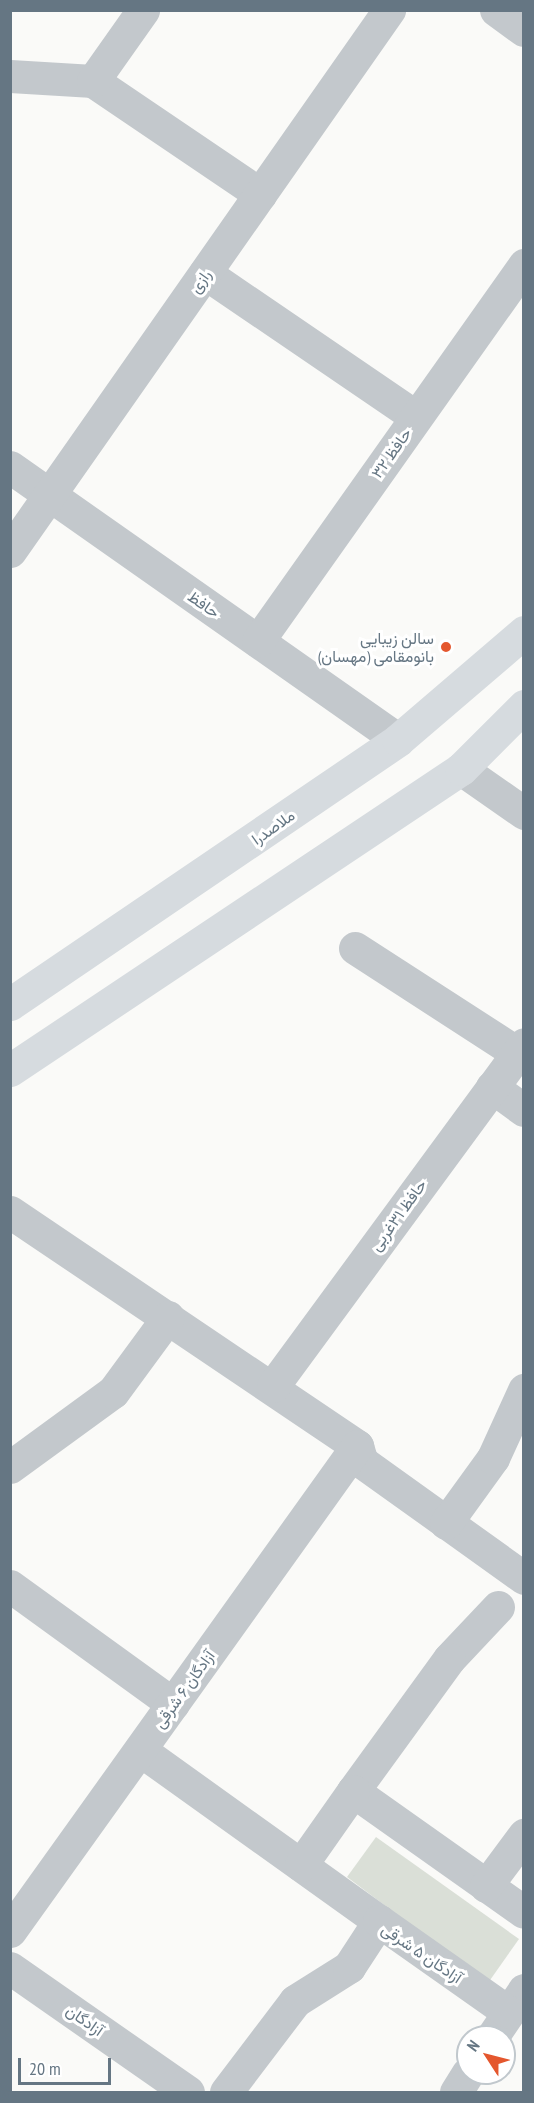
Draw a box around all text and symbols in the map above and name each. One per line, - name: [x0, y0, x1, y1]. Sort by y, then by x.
- street label: رازی: [185, 265, 215, 297]
- street label: حافظ ۳۲: [367, 424, 415, 482]
- street label: حافظ: [184, 586, 224, 622]
- place label: سالن زیبایی بانومقامی (مهسان): [318, 628, 434, 666]
- marker: سالن زیبایی بانومقامی (مهسان): [439, 640, 453, 654]
- street label: ملاصدرا: [248, 805, 298, 849]
- street label: حافظ ۳۱غربی: [366, 1175, 430, 1255]
- street label: آزادگان ۶ شرقی: [149, 1646, 219, 1732]
- street label: آزادگان ۵ شرقی: [378, 1919, 466, 1987]
- street label: آزادگان: [63, 2000, 107, 2040]
- north arrow: [456, 2025, 516, 2085]
- text: N: [462, 2036, 484, 2055]
- scale bar: [21, 2046, 114, 2084]
- text: 20 m: [29, 2057, 61, 2080]

